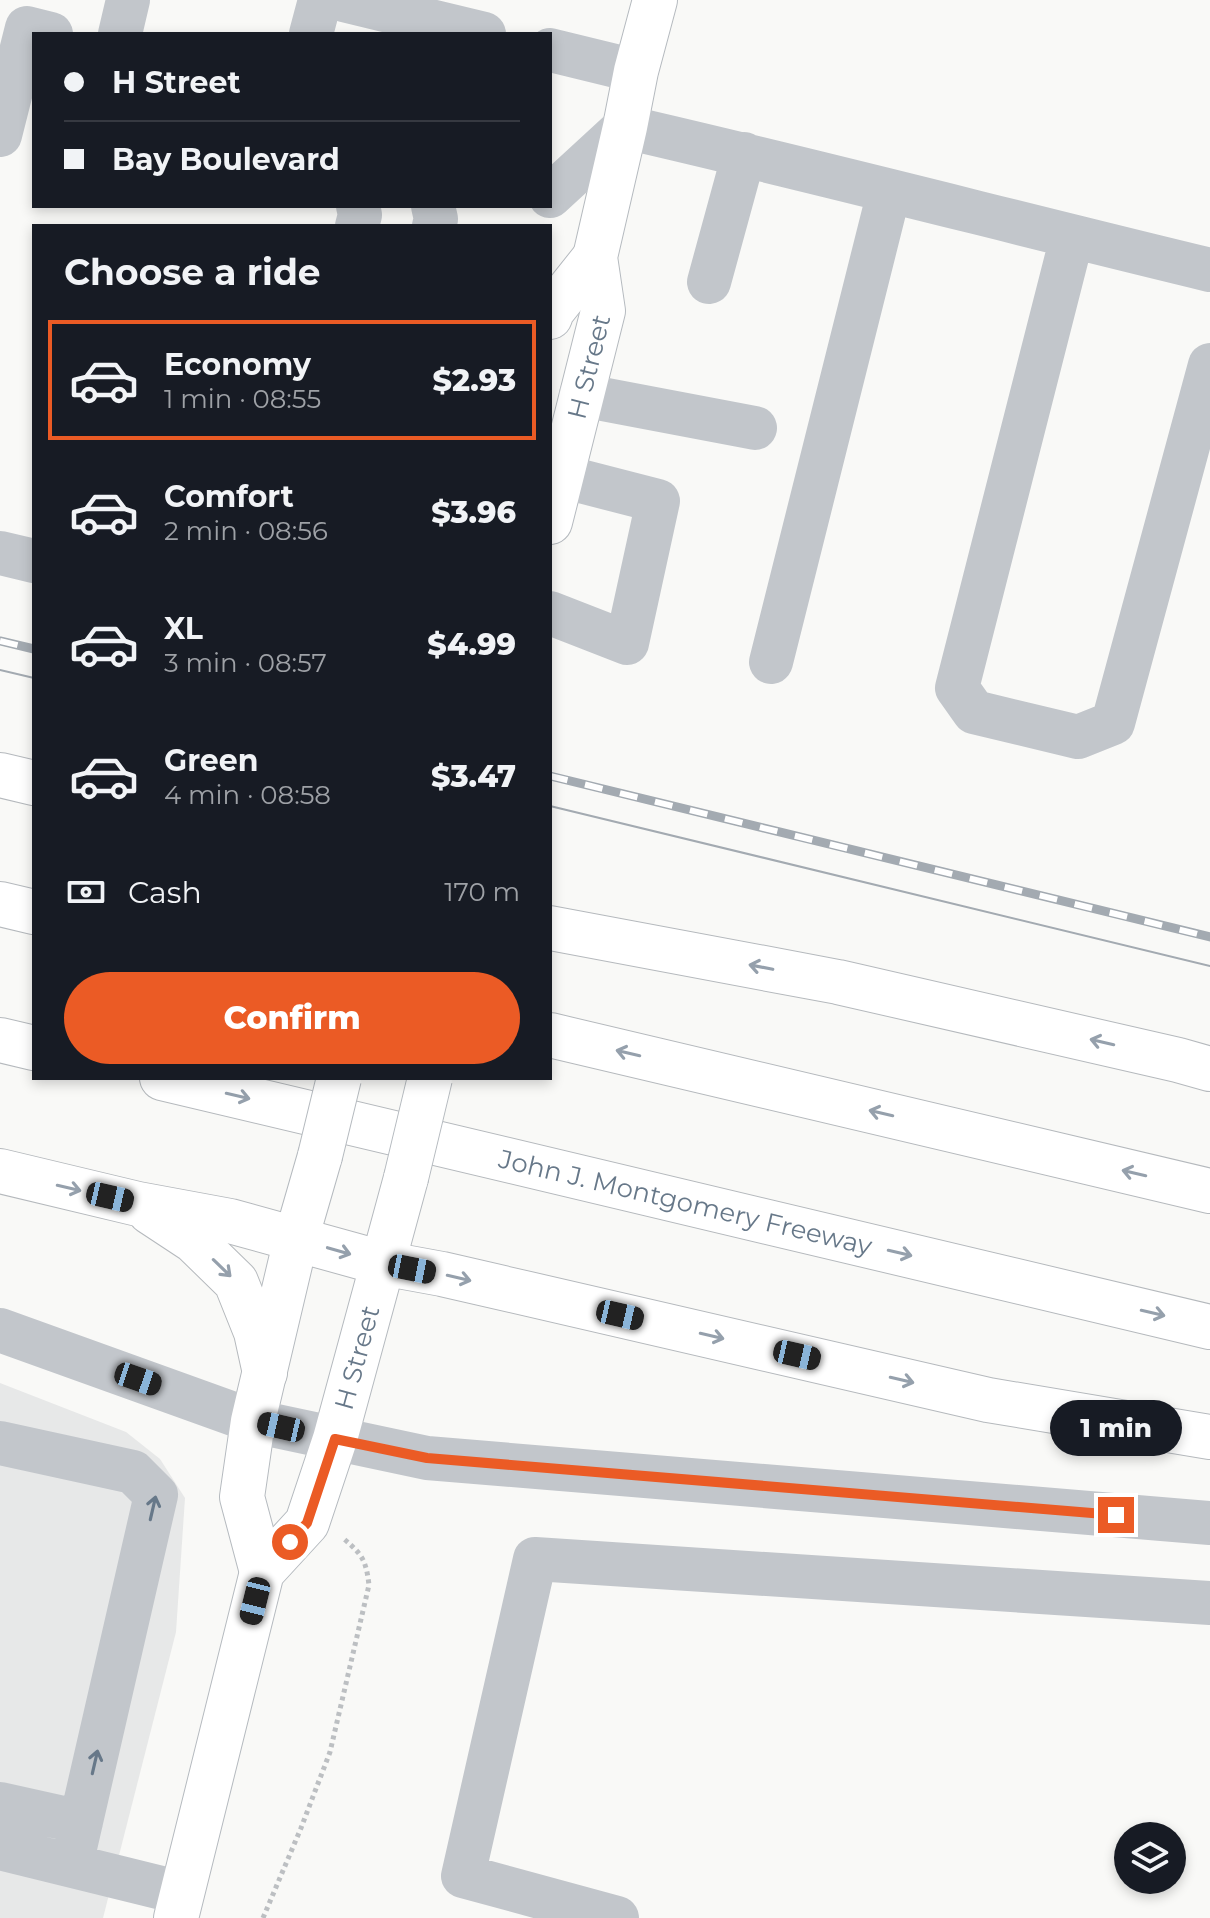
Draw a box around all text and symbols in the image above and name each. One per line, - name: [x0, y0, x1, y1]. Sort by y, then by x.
- text: H Street: [112, 64, 241, 101]
- text: Bay Boulevard: [112, 141, 340, 178]
- text: Choose a ride: [64, 250, 321, 294]
- street label: H Street: [560, 311, 617, 422]
- icon: car: [68, 344, 140, 416]
- text: Economy: [164, 346, 311, 383]
- text: $2.93: [433, 362, 516, 399]
- text: 1 min · 08:55: [164, 383, 321, 415]
- icon: car: [68, 476, 140, 548]
- text: Comfort: [164, 478, 294, 515]
- text: $3.96: [431, 494, 516, 531]
- text: 2 min · 08:56: [164, 515, 328, 547]
- icon: car: [68, 608, 140, 680]
- text: XL: [164, 610, 203, 647]
- text: $4.99: [427, 626, 516, 663]
- text: 3 min · 08:57: [164, 647, 327, 679]
- icon: car: [68, 740, 140, 812]
- text: Green: [164, 742, 258, 779]
- text: $3.47: [431, 758, 516, 795]
- text: 4 min · 08:58: [164, 779, 331, 811]
- icon: cash: [64, 870, 108, 914]
- text: Cash: [128, 874, 202, 911]
- text: 170 m: [444, 876, 520, 908]
- one-way arrow: [749, 959, 774, 974]
- button: Confirm: [64, 972, 520, 1064]
- one-way arrow: [1089, 1034, 1115, 1049]
- one-way arrow: [616, 1045, 641, 1060]
- one-way arrow: [225, 1089, 250, 1104]
- one-way arrow: [869, 1105, 894, 1120]
- street label: John J. Montgomery Freeway: [495, 1142, 876, 1262]
- one-way arrow: [1122, 1165, 1147, 1180]
- car: [84, 1180, 136, 1214]
- one-way arrow: [56, 1181, 81, 1196]
- one-way arrow: [325, 1244, 351, 1259]
- one-way arrow: [886, 1246, 912, 1261]
- car: [386, 1253, 438, 1285]
- one-way arrow: [212, 1258, 231, 1277]
- one-way arrow: [445, 1271, 471, 1286]
- car: [594, 1298, 646, 1332]
- street label: H Street: [328, 1302, 387, 1413]
- one-way arrow: [1139, 1306, 1165, 1321]
- one-way arrow: [699, 1329, 724, 1344]
- car: [771, 1338, 823, 1372]
- car: [111, 1360, 165, 1398]
- one-way arrow: [889, 1373, 914, 1388]
- callout: 1 min: [1050, 1399, 1182, 1455]
- car: [255, 1410, 307, 1444]
- text: 1 min: [1080, 1412, 1152, 1444]
- one-way arrow: [146, 1496, 161, 1522]
- route end: [1098, 1497, 1134, 1533]
- route start: [272, 1524, 308, 1560]
- car: [238, 1575, 272, 1627]
- one-way arrow: [88, 1749, 103, 1775]
- map controls: [1114, 1822, 1186, 1894]
- button: layers: [1114, 1822, 1186, 1894]

